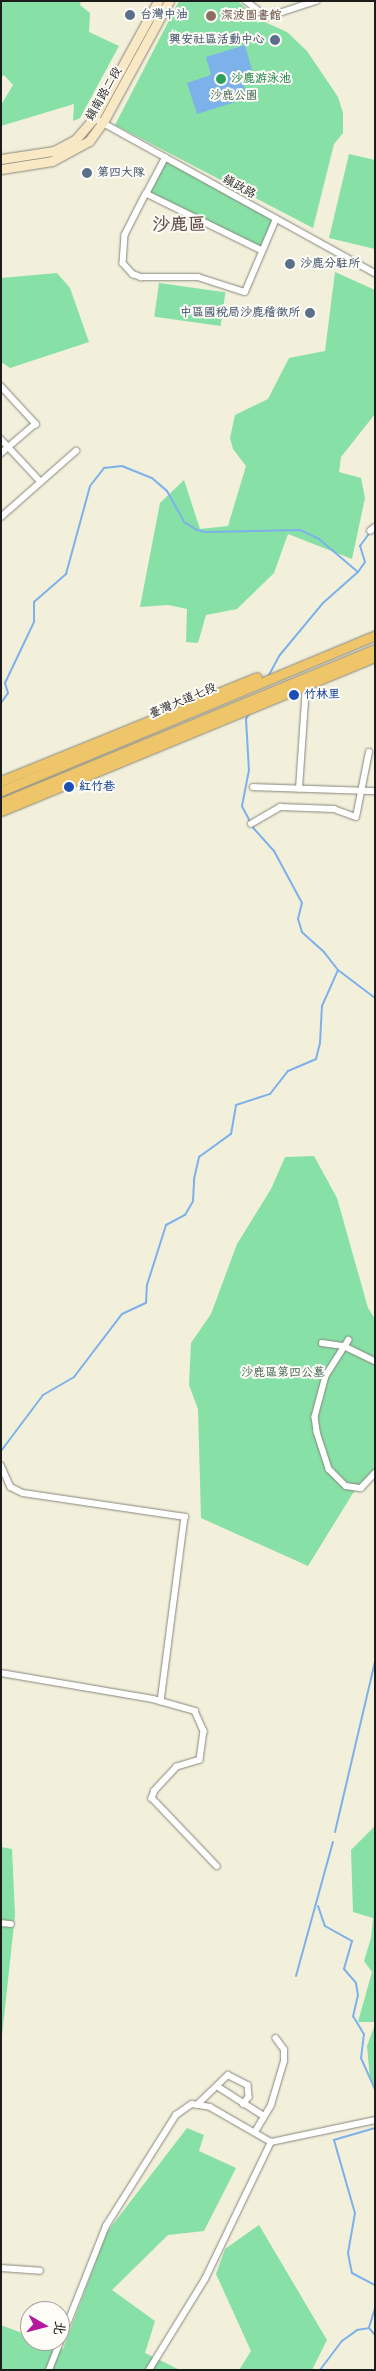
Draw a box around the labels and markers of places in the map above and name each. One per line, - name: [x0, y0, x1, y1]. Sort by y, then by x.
- place label: 台灣中油: [140, 8, 188, 22]
- marker: 台灣中油: [124, 9, 136, 21]
- place label: 深波圖書館: [221, 9, 281, 23]
- marker: 深波圖書館: [205, 10, 217, 22]
- place label: 興安社區活動中心: [169, 33, 265, 47]
- marker: 興安社區活動中心: [269, 34, 281, 46]
- place label: 沙鹿游泳池: [231, 72, 291, 86]
- marker: 沙鹿游泳池: [215, 73, 227, 85]
- place label: 第四大隊: [97, 166, 145, 180]
- marker: 第四大隊: [81, 167, 93, 179]
- place label: 沙鹿分駐所: [300, 257, 360, 271]
- marker: 沙鹿分駐所: [284, 258, 296, 270]
- place label: 中區國稅局沙鹿稽徵所: [180, 306, 300, 320]
- marker: 中區國稅局沙鹿稽徵所: [304, 307, 316, 319]
- place label: 竹林里: [304, 688, 340, 702]
- marker: 竹林里: [288, 689, 300, 701]
- place label: 紅竹巷: [79, 780, 115, 794]
- marker: 紅竹巷: [63, 781, 75, 793]

